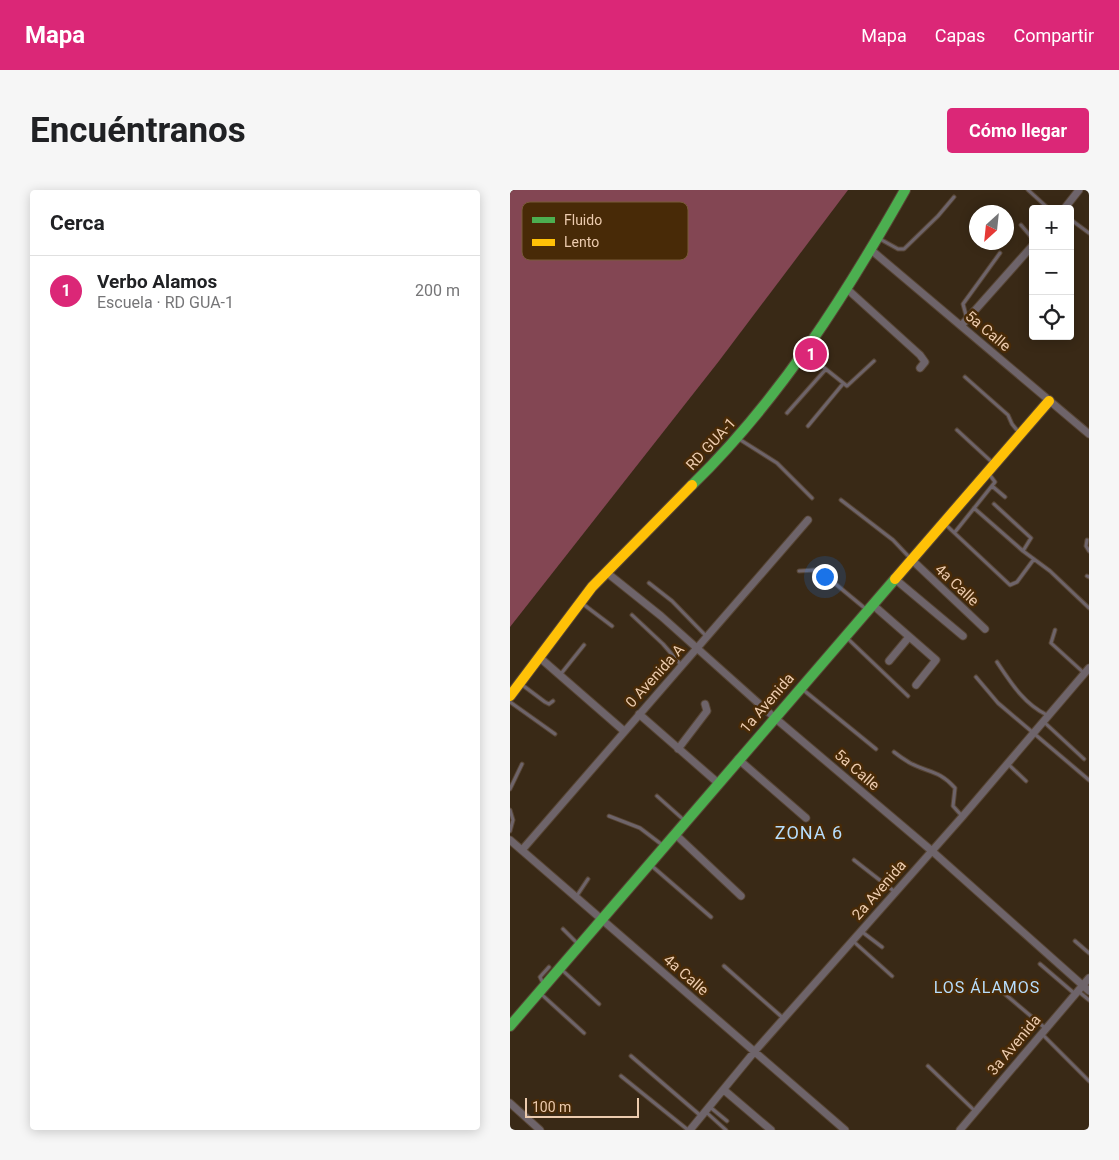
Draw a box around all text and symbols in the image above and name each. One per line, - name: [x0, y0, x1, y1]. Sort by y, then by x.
- text: Mapa: [25, 21, 85, 49]
- text: Mapa: [861, 25, 907, 46]
- text: Capas: [935, 25, 985, 46]
- text: Compartir: [1013, 25, 1094, 46]
- button: Cómo llegar: [947, 108, 1089, 153]
- text: Encuéntranos: [30, 110, 246, 151]
- legend: [522, 202, 688, 260]
- north arrow: [969, 205, 1014, 250]
- map controls: [1029, 205, 1074, 340]
- button: +: [1029, 205, 1074, 250]
- text: Cerca: [50, 211, 105, 235]
- text: Fluido: [564, 212, 602, 228]
- text: Lento: [564, 234, 599, 250]
- button: −: [1029, 250, 1074, 295]
- text: Verbo Alamos: [97, 270, 217, 293]
- text: 1: [61, 281, 71, 300]
- text: 200 m: [415, 281, 460, 300]
- text: Escuela · RD GUA-1: [97, 293, 234, 312]
- button: locate: [1029, 295, 1074, 340]
- street label: 5a Calle: [962, 307, 1014, 355]
- pin: 1: [795, 335, 827, 373]
- street label: RD GUA-1: [682, 414, 740, 474]
- street label: 4a Calle: [931, 560, 983, 610]
- your location: [812, 564, 838, 590]
- street label: 0 Avenida A: [622, 641, 688, 711]
- street label: 1a Avenida: [736, 669, 798, 737]
- street label: 5a Calle: [831, 746, 883, 794]
- district label: ZONA 6: [775, 822, 843, 843]
- street label: 2a Avenida: [848, 856, 910, 924]
- street label: 4a Calle: [660, 951, 712, 999]
- district label: LOS ÁLAMOS: [934, 978, 1040, 997]
- street label: 3a Avenida: [984, 1011, 1044, 1079]
- scale bar: [525, 1095, 639, 1118]
- text: 100 m: [532, 1099, 571, 1115]

